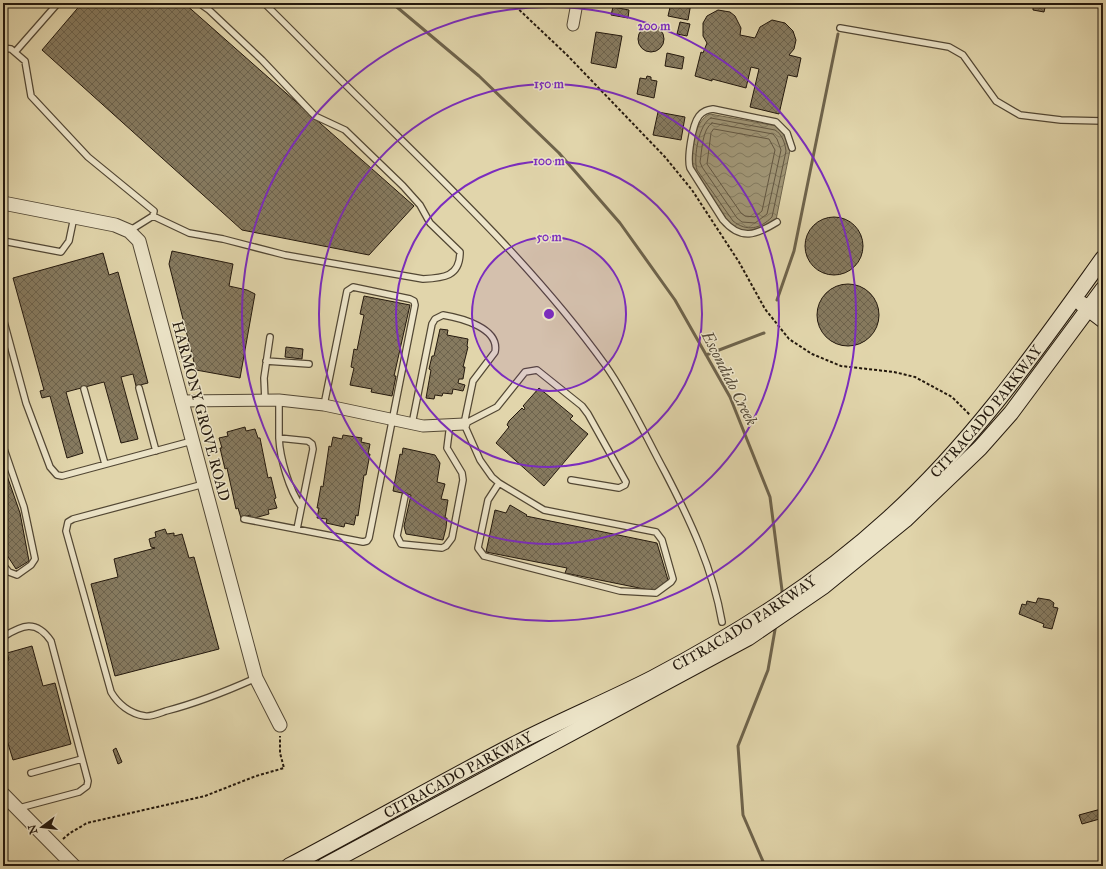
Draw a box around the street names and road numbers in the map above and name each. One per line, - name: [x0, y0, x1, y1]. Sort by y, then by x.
- street label: HARMONY GROVE ROAD: [168, 319, 234, 503]
- street label: CITRACADO PARKWAY: [926, 341, 1046, 481]
- street label: CITRACADO PARKWAY: [669, 571, 820, 675]
- street label: CITRACADO PARKWAY: [380, 728, 536, 822]

